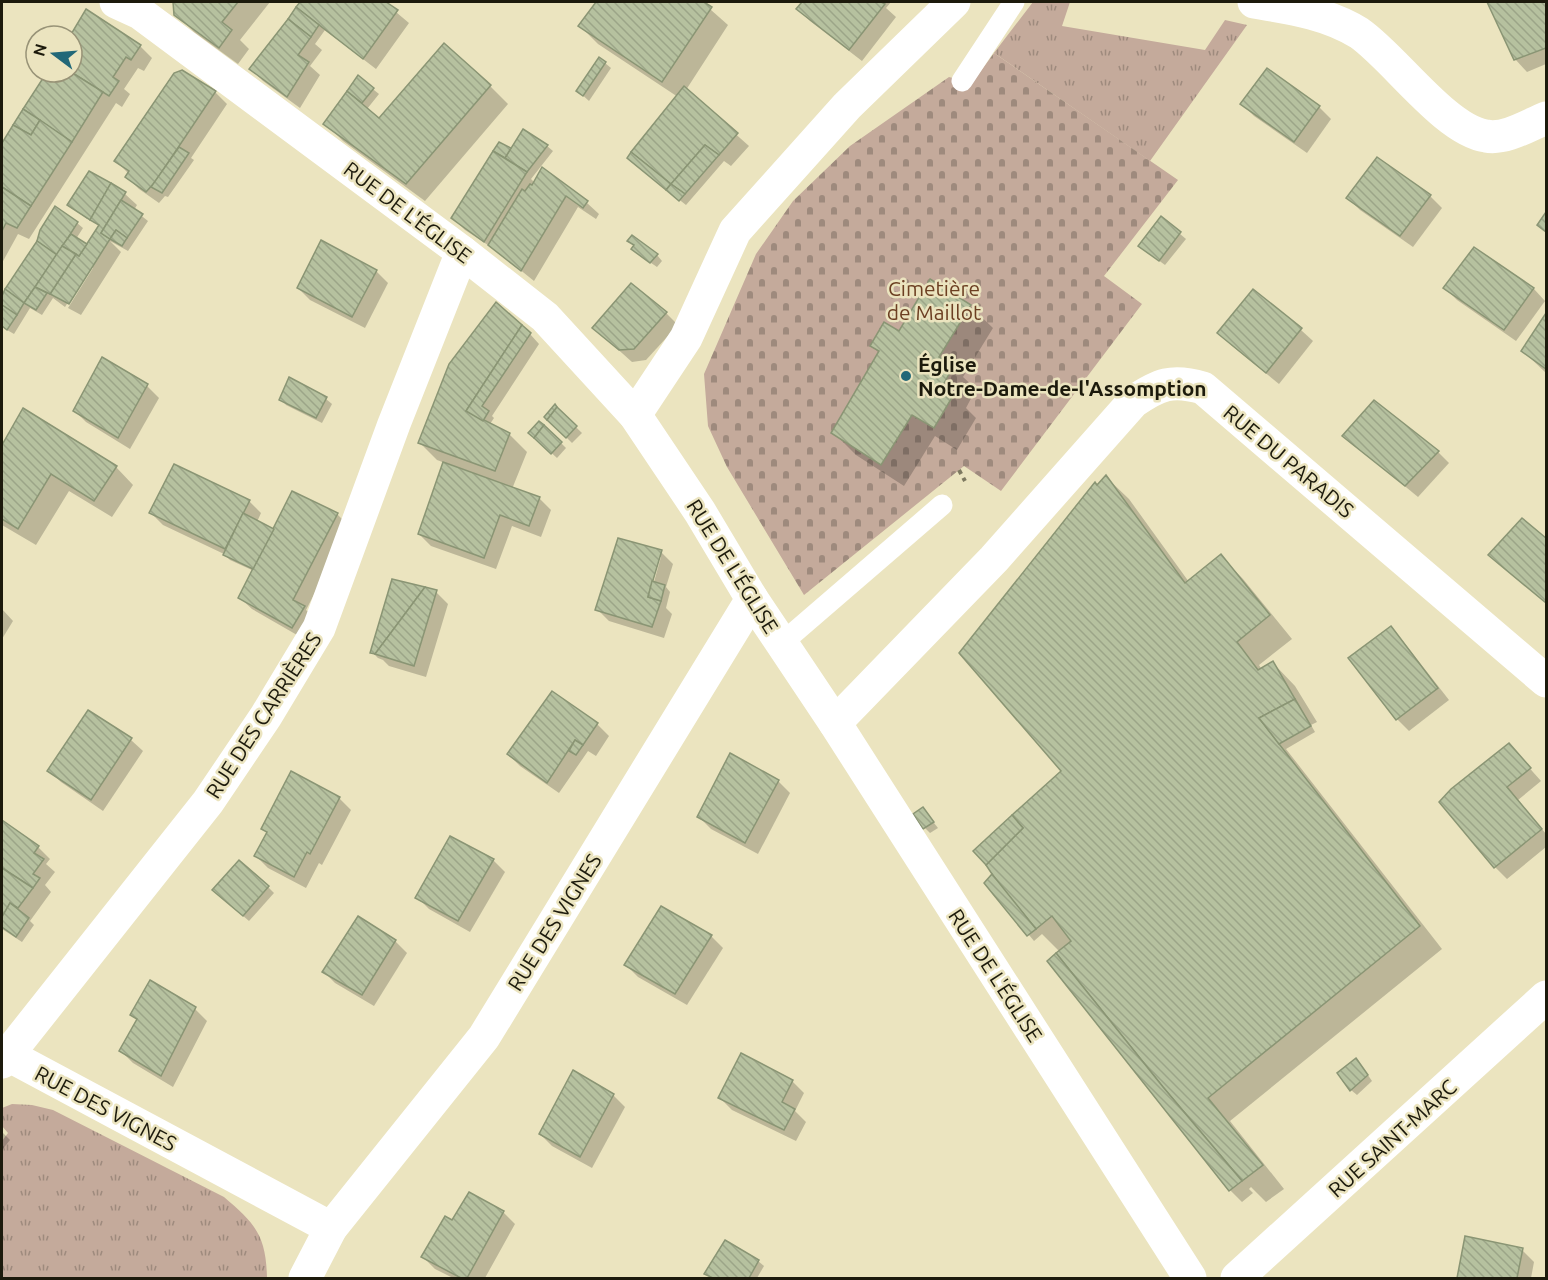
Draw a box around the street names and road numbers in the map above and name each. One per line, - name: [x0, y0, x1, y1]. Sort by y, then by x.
- street label: RUE DE L'ÉGLISE: [340, 156, 476, 268]
- street label: RUE DU PARADIS: [1219, 400, 1359, 522]
- street label: RUE DE L'ÉGLISE: [682, 495, 784, 637]
- street label: RUE DES CARRIÈRES: [200, 628, 326, 802]
- street label: RUE DES VIGNES: [502, 849, 606, 995]
- street label: RUE DE L'ÉGLISE: [944, 904, 1048, 1046]
- street label: RUE DES VIGNES: [31, 1061, 181, 1155]
- street label: RUE SAINT-MARC: [1323, 1074, 1461, 1202]

